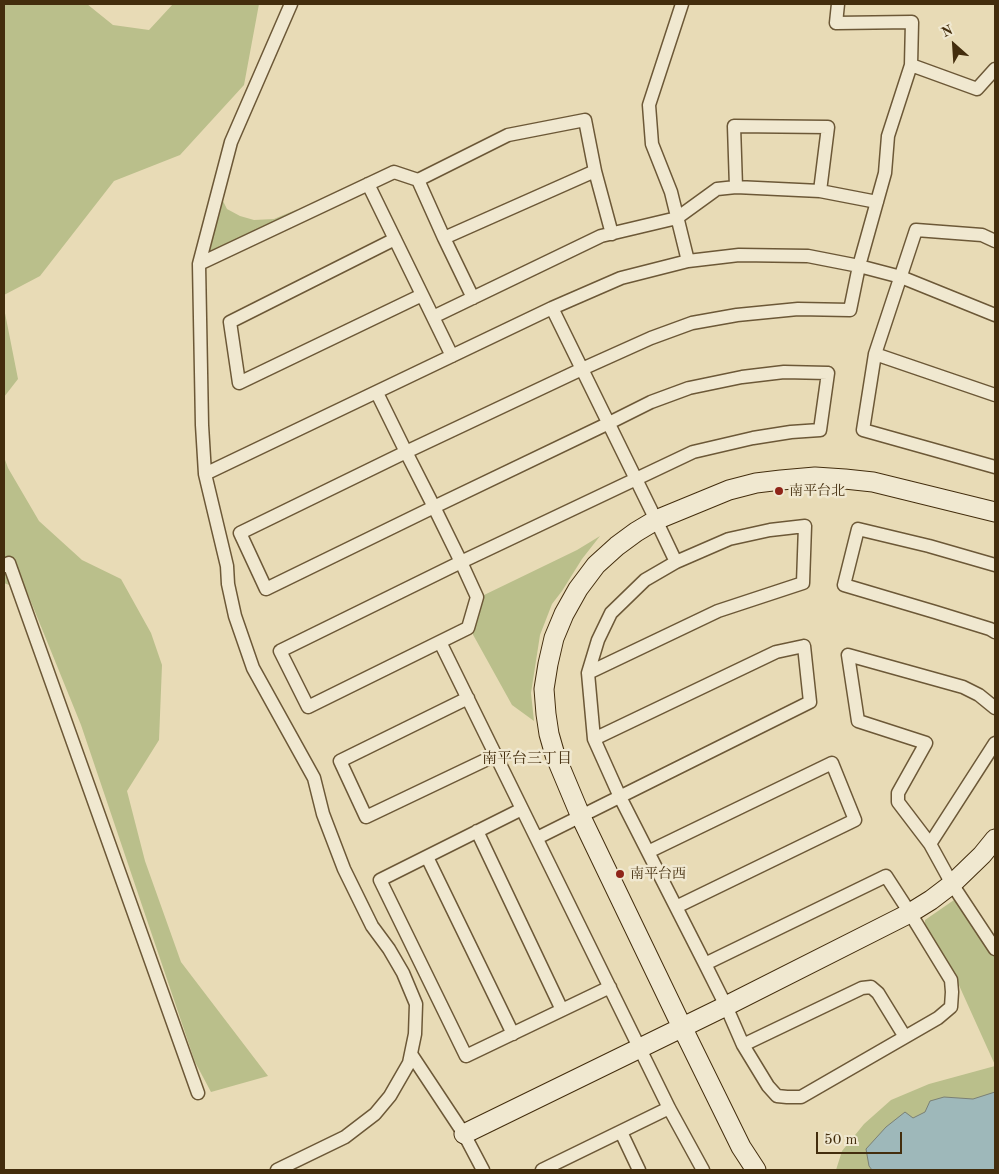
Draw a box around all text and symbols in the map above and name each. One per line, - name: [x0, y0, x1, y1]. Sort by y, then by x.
- north arrow: [929, 20, 979, 70]
- text: N: [940, 23, 955, 40]
- place label: 南平台北: [789, 483, 845, 499]
- marker: 南平台北: [773, 485, 785, 497]
- district label: 南平台三丁目: [482, 750, 572, 768]
- place label: 南平台西: [630, 866, 686, 882]
- marker: 南平台西: [614, 868, 626, 880]
- scale bar: [819, 1122, 905, 1154]
- text: 50 m: [824, 1133, 858, 1148]

